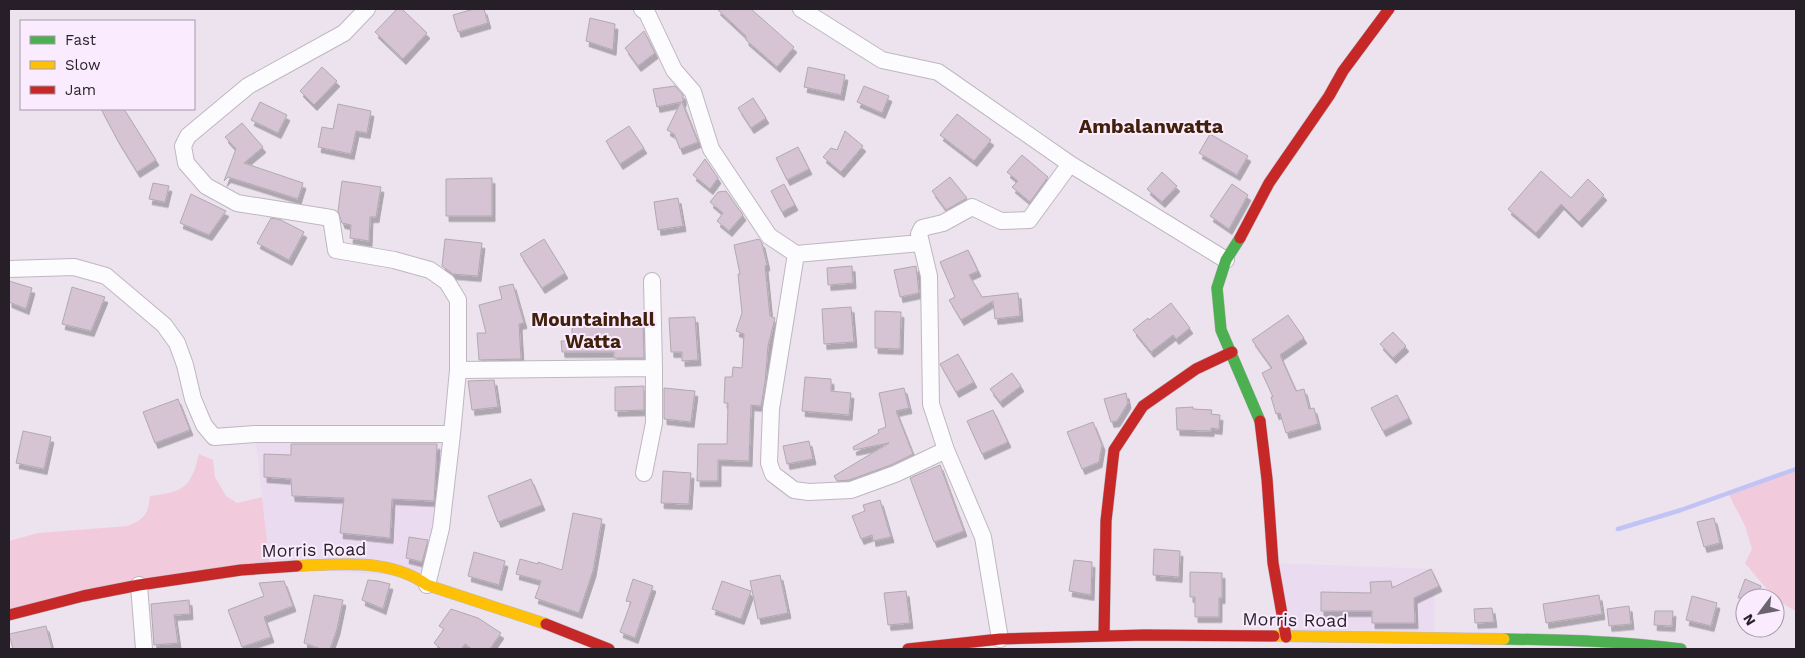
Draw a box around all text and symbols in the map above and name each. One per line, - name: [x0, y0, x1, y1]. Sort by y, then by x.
- legend: [20, 20, 195, 110]
- text: Fast: [65, 31, 97, 49]
- text: Slow: [65, 56, 101, 74]
- text: Jam: [65, 81, 96, 99]
- district label: Ambalanwatta: [1079, 114, 1224, 138]
- district label: Mountainhall Watta: [531, 308, 656, 353]
- street label: Morris Road: [261, 538, 367, 561]
- north arrow: [1735, 588, 1785, 638]
- street label: Morris Road: [1242, 608, 1348, 631]
- text: N: [1739, 611, 1759, 629]

